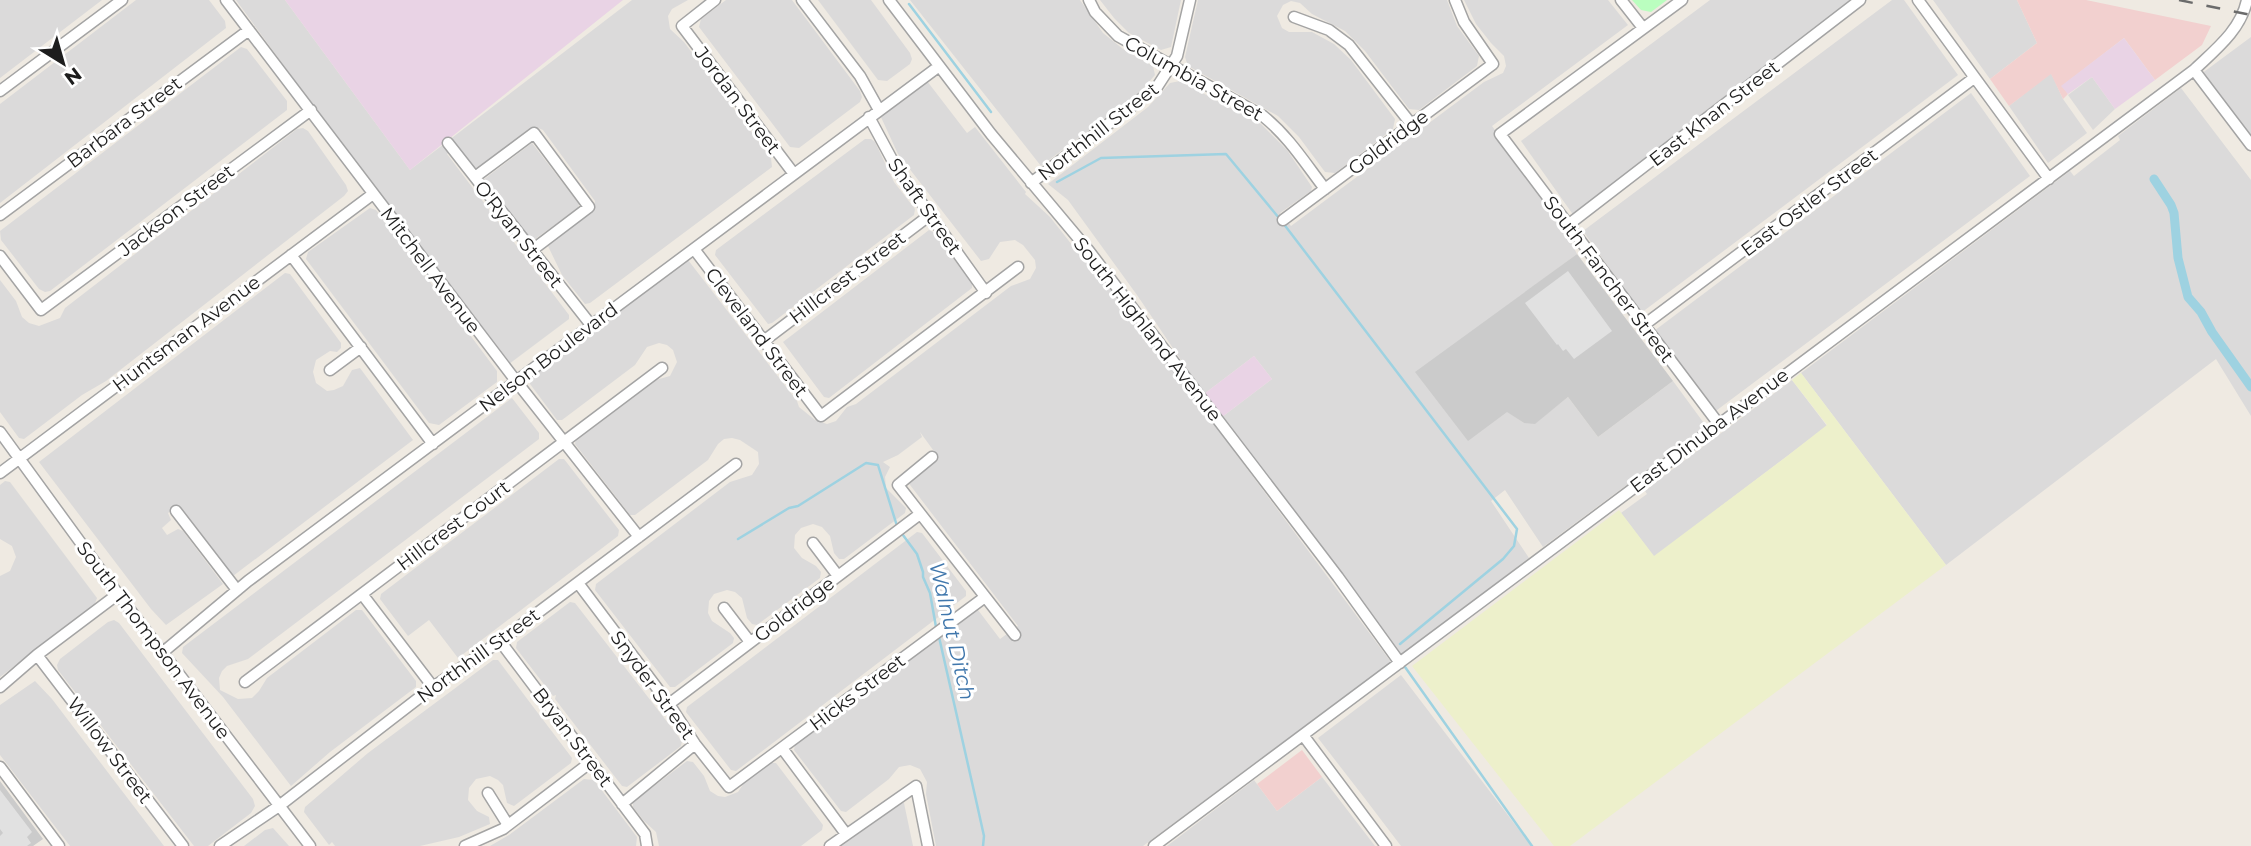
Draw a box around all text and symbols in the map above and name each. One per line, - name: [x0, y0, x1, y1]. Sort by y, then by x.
- north arrow: [28, 28, 98, 98]
- street label: Columbia Street: [1121, 31, 1267, 126]
- street label: Jordan Street: [689, 41, 786, 159]
- street label: East Khan Street: [1645, 55, 1784, 171]
- text: N: [60, 62, 86, 90]
- street label: Barbara Street: [62, 72, 186, 173]
- street label: Northhill Street: [1034, 77, 1163, 186]
- street label: Goldridge: [1344, 105, 1433, 180]
- street label: East Ostler Street: [1736, 143, 1882, 261]
- street label: Shaft Street: [883, 154, 966, 259]
- street label: Jackson Street: [113, 159, 239, 262]
- street label: O'Ryan Street: [470, 176, 568, 293]
- street label: South Fancher Street: [1538, 192, 1679, 367]
- street label: Mitchell Avenue: [376, 203, 486, 338]
- street label: Hillcrest Street: [785, 226, 910, 329]
- street label: South Highland Avenue: [1069, 233, 1227, 426]
- street label: Cleveland Street: [701, 263, 813, 402]
- street label: Huntsman Avenue: [108, 270, 265, 396]
- street label: Nelson Boulevard: [474, 298, 622, 417]
- street label: East Dinuba Avenue: [1625, 363, 1793, 498]
- street label: Hillcrest Court: [392, 475, 515, 575]
- street label: South Thompson Avenue: [72, 537, 235, 744]
- water label: Walnut Ditch: [924, 559, 981, 702]
- street label: Goldridge: [750, 572, 839, 647]
- street label: Northhill Street: [412, 603, 545, 708]
- street label: Snyder Street: [606, 627, 700, 744]
- street label: Hicks Street: [805, 649, 910, 736]
- street label: Bryan Street: [528, 683, 618, 792]
- street label: Willow Street: [62, 693, 157, 808]

